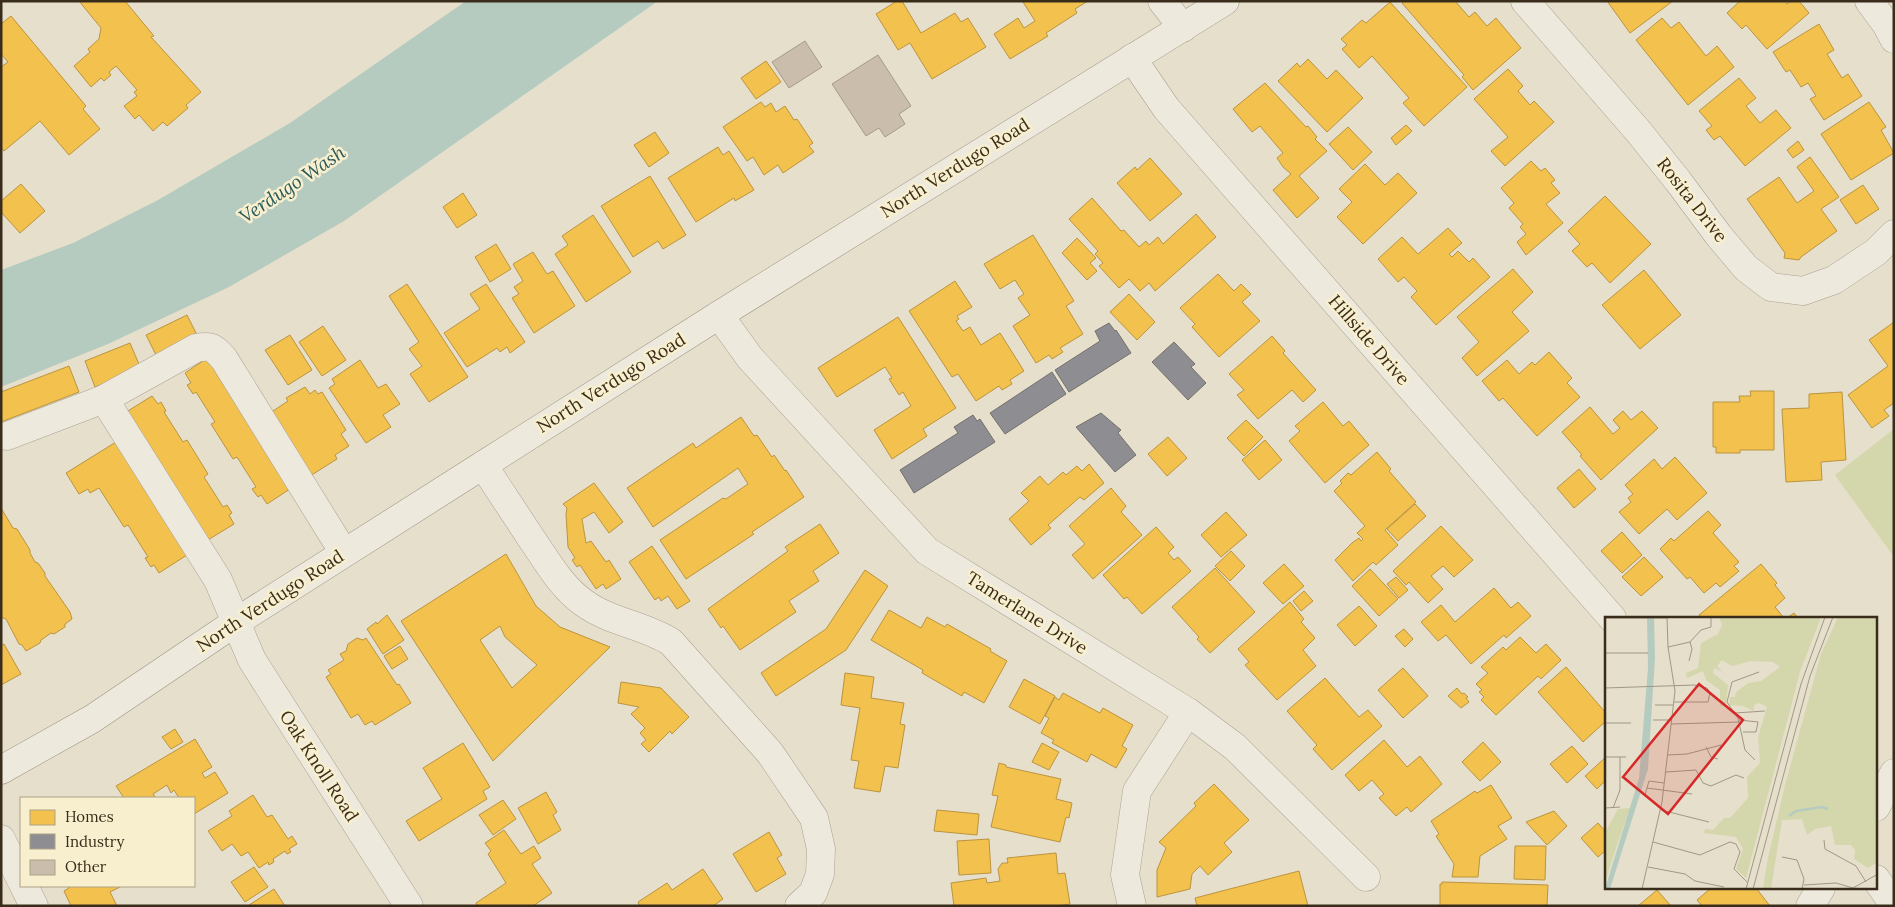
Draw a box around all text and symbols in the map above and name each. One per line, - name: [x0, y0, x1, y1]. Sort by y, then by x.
- street label: North Verdugo Road: [876, 112, 1034, 223]
- water label: Verdugo Wash: [234, 140, 350, 228]
- street label: Rosita Drive: [1652, 153, 1733, 247]
- street label: Hillside Drive: [1324, 290, 1415, 390]
- street label: North Verdugo Road: [532, 327, 690, 438]
- street label: North Verdugo Road: [192, 544, 348, 657]
- street label: Tamerlane Drive: [962, 566, 1092, 659]
- inset map: [1605, 617, 1878, 890]
- street label: Oak Knoll Road: [275, 706, 364, 826]
- legend: [20, 797, 195, 887]
- text: Homes: [65, 807, 114, 826]
- text: Industry: [65, 832, 124, 851]
- text: Other: [65, 857, 107, 876]

